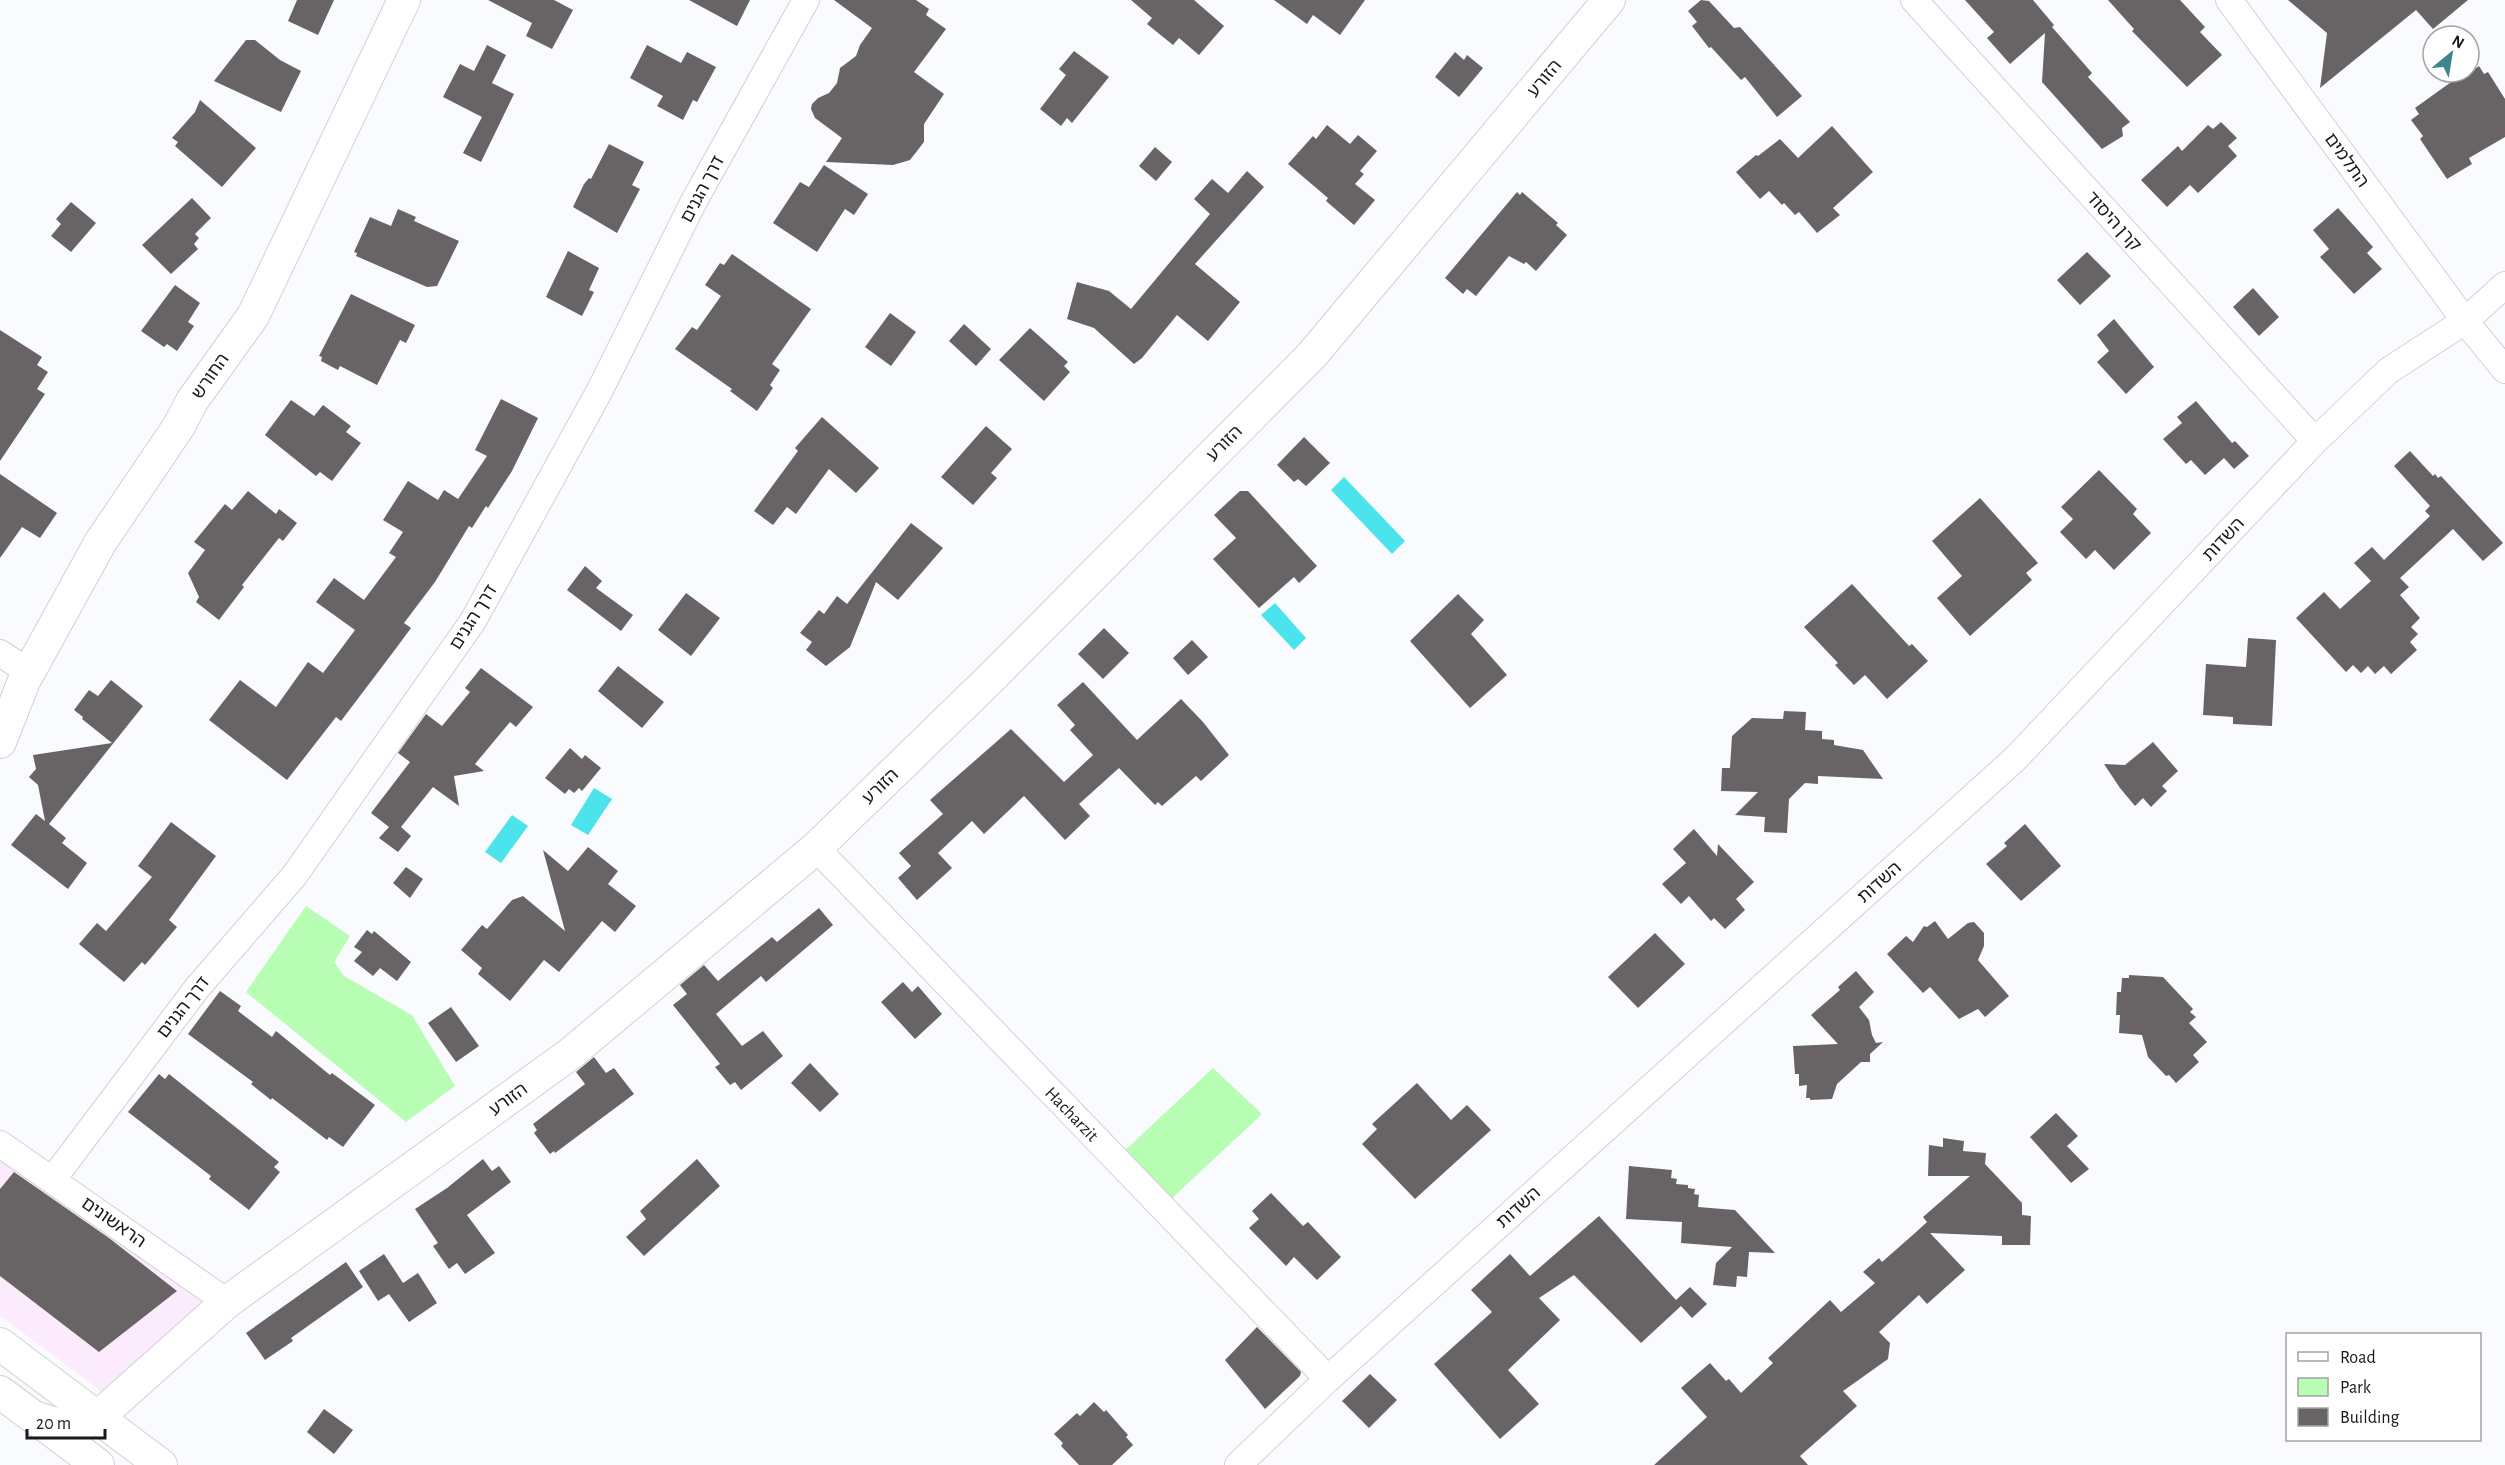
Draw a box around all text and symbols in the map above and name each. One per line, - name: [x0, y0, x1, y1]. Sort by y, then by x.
- north arrow: [2421, 24, 2481, 84]
- text: N: [2449, 32, 2467, 52]
- street label: הזורע: [1524, 57, 1565, 101]
- street label: התלמים: [2321, 130, 2372, 191]
- street label: דרך הגנים: [678, 153, 728, 226]
- street label: קרן היסוד: [2082, 189, 2144, 255]
- street label: החורש: [189, 351, 233, 403]
- street label: הזורע: [1203, 422, 1246, 465]
- street label: השדות: [2199, 515, 2248, 565]
- street label: דרך הגנים: [447, 582, 501, 653]
- street label: הזורע: [859, 765, 902, 808]
- street label: השדות: [1854, 859, 1905, 907]
- street label: דרך הגנים: [154, 973, 213, 1042]
- street label: הזורע: [486, 1080, 531, 1120]
- street label: Hacharzit: [1041, 1084, 1102, 1146]
- street label: השדות: [1493, 1184, 1544, 1232]
- street label: הראשונים: [78, 1194, 149, 1251]
- legend: [2286, 1333, 2481, 1441]
- text: Road: [2340, 1349, 2376, 1367]
- text: Park: [2340, 1379, 2372, 1397]
- scale bar: [27, 1402, 105, 1440]
- text: Building: [2340, 1409, 2400, 1427]
- text: 20 m: [36, 1415, 71, 1433]

